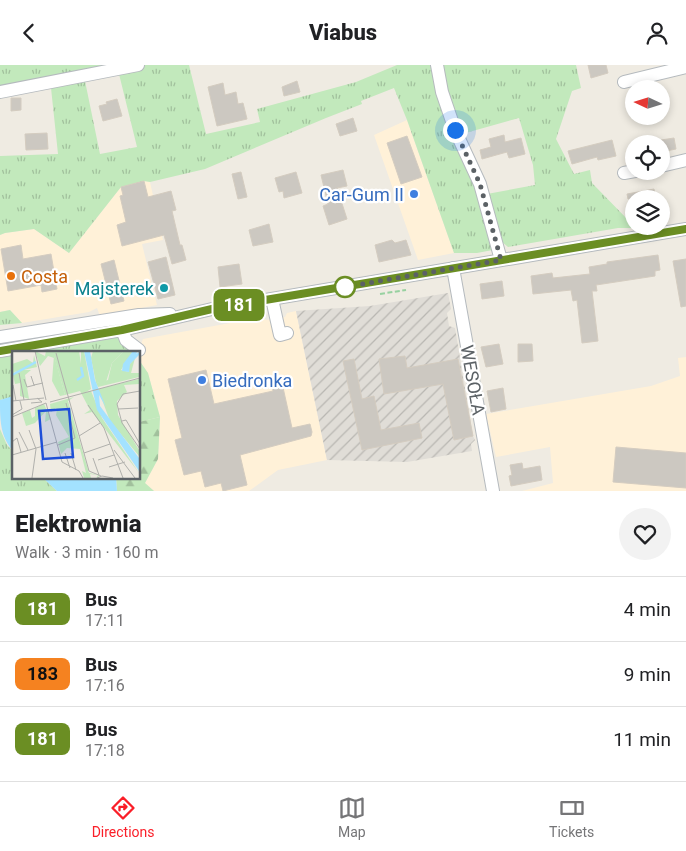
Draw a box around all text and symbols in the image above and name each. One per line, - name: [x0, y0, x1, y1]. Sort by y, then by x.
- icon: back: [15, 19, 43, 47]
- icon: person: [643, 19, 671, 47]
- text: Viabus: [309, 20, 377, 45]
- north arrow: [625, 80, 670, 125]
- map controls: [625, 80, 670, 235]
- your location: [443, 118, 468, 143]
- button: locate: [625, 135, 670, 180]
- place label: Car-Gum II: [319, 184, 404, 205]
- marker: Car-Gum II: [408, 188, 420, 200]
- button: layers: [625, 190, 670, 235]
- place label: Costa: [21, 266, 68, 287]
- marker: Costa: [5, 270, 17, 282]
- unlabelled marker: [334, 276, 356, 298]
- place label: Majsterek: [75, 278, 155, 299]
- marker: Majsterek: [158, 282, 170, 294]
- line badge: 181: [210, 289, 268, 321]
- text: 181: [224, 294, 254, 315]
- street label: WESOŁA: [457, 343, 490, 417]
- inset map: [12, 351, 140, 478]
- place label: Biedronka: [212, 370, 292, 391]
- marker: Biedronka: [196, 374, 208, 386]
- button: heart: [619, 508, 671, 560]
- text: Elektrownia: [15, 510, 142, 538]
- text: Walk · 3 min · 160 m: [15, 543, 159, 562]
- text: Bus: [85, 588, 118, 611]
- text: 181: [27, 598, 58, 619]
- text: 4 min: [624, 598, 671, 621]
- text: 17:11: [85, 611, 125, 630]
- text: Bus: [85, 653, 118, 676]
- text: 183: [27, 663, 58, 684]
- text: 9 min: [624, 663, 671, 686]
- text: 17:16: [85, 676, 125, 695]
- text: Bus: [85, 718, 118, 741]
- text: 181: [27, 728, 58, 749]
- text: 11 min: [613, 728, 671, 751]
- text: 17:18: [85, 741, 125, 760]
- tab: Directions: [92, 794, 155, 840]
- tab: Map: [338, 794, 366, 840]
- tab: Tickets: [549, 794, 594, 840]

